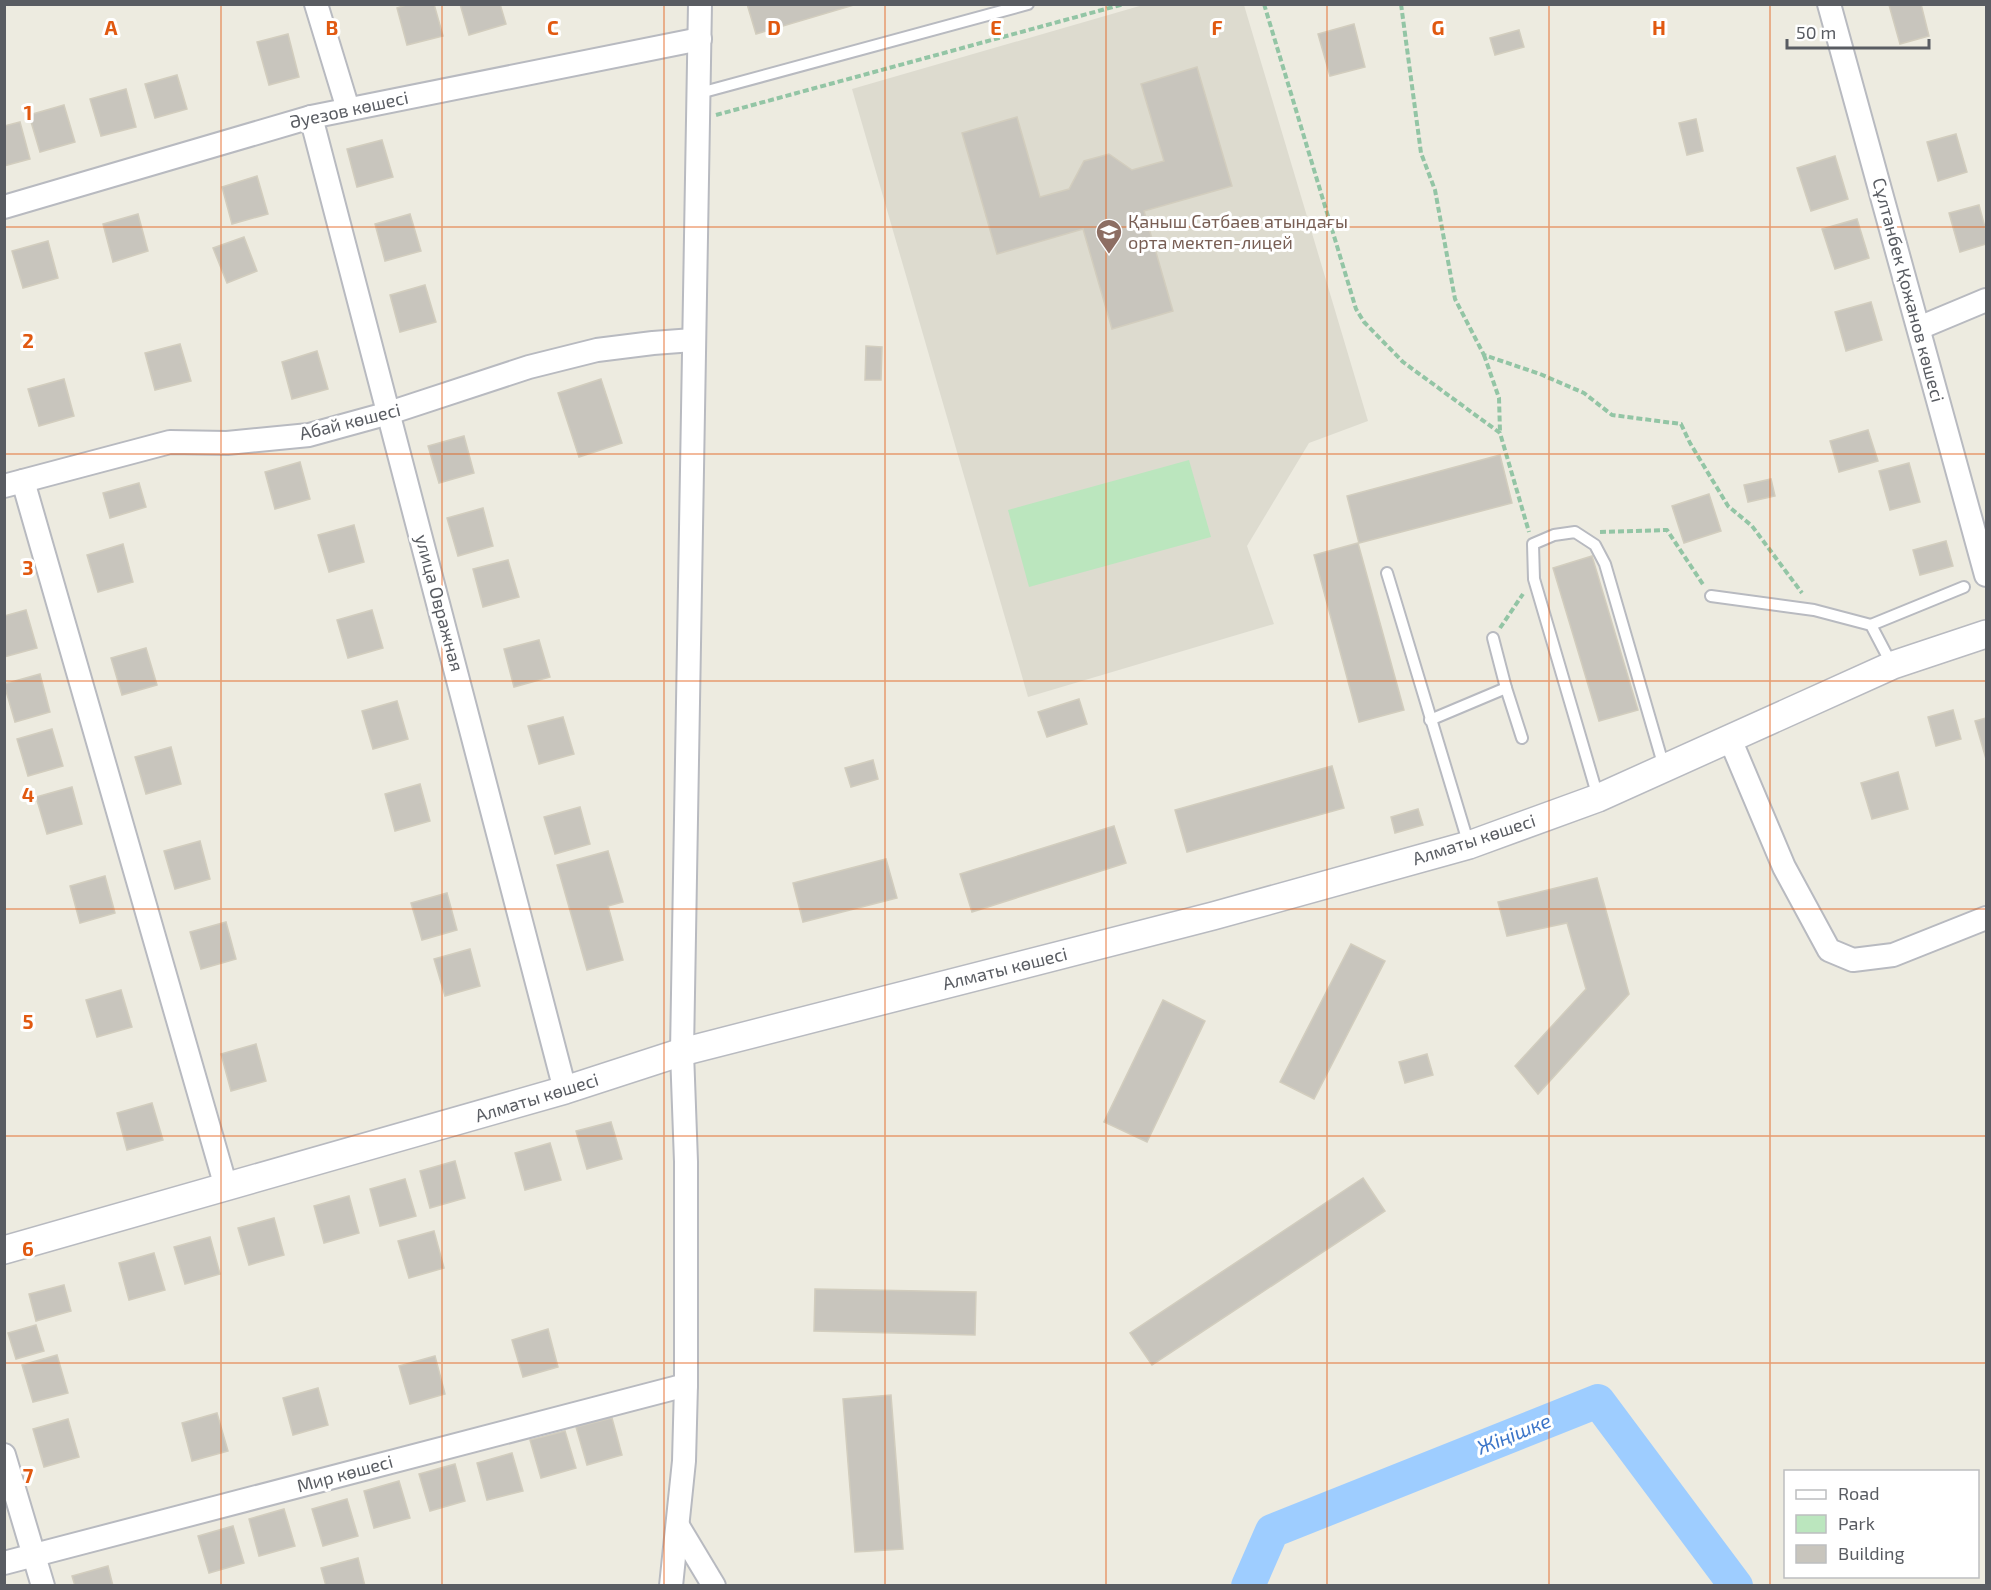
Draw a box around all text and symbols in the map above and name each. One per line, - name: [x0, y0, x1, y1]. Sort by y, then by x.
- scale bar: [1787, 12, 1930, 50]
- text: A: [104, 15, 118, 39]
- text: B: [326, 15, 338, 39]
- text: C: [547, 15, 559, 39]
- text: D: [767, 15, 781, 39]
- text: E: [990, 15, 1002, 39]
- text: F: [1211, 15, 1223, 39]
- text: G: [1432, 15, 1444, 39]
- text: H: [1652, 15, 1666, 39]
- text: 50 m: [1796, 21, 1836, 43]
- street label: Әуезов көшесі: [287, 86, 410, 132]
- text: 1: [24, 100, 32, 124]
- street label: Сұлтанбек Қожанов көшесі: [1868, 175, 1950, 404]
- place label: Қаныш Сәтбаев атындағы орта мектеп-лицей: [1128, 210, 1348, 253]
- school or university icon: Қаныш Сәтбаев атындағы орта мектеп-лицей: [1094, 217, 1124, 255]
- text: 2: [22, 328, 34, 352]
- street label: Абай көшесі: [297, 398, 403, 444]
- street label: улица Овражная: [411, 532, 469, 674]
- text: 3: [22, 555, 34, 579]
- text: 4: [22, 782, 35, 806]
- street label: Алматы көшесі: [1409, 809, 1538, 869]
- street label: Алматы көшесі: [940, 942, 1069, 994]
- text: 5: [22, 1009, 34, 1033]
- street label: Алматы көшесі: [472, 1068, 601, 1126]
- text: 6: [22, 1236, 34, 1260]
- water label: Жіңішке: [1472, 1407, 1555, 1459]
- street label: Мир көшесі: [294, 1450, 395, 1496]
- text: 7: [23, 1463, 34, 1487]
- legend: [1784, 1470, 1979, 1578]
- text: Road: [1838, 1482, 1879, 1504]
- text: Park: [1838, 1512, 1875, 1534]
- text: Building: [1838, 1542, 1905, 1564]

